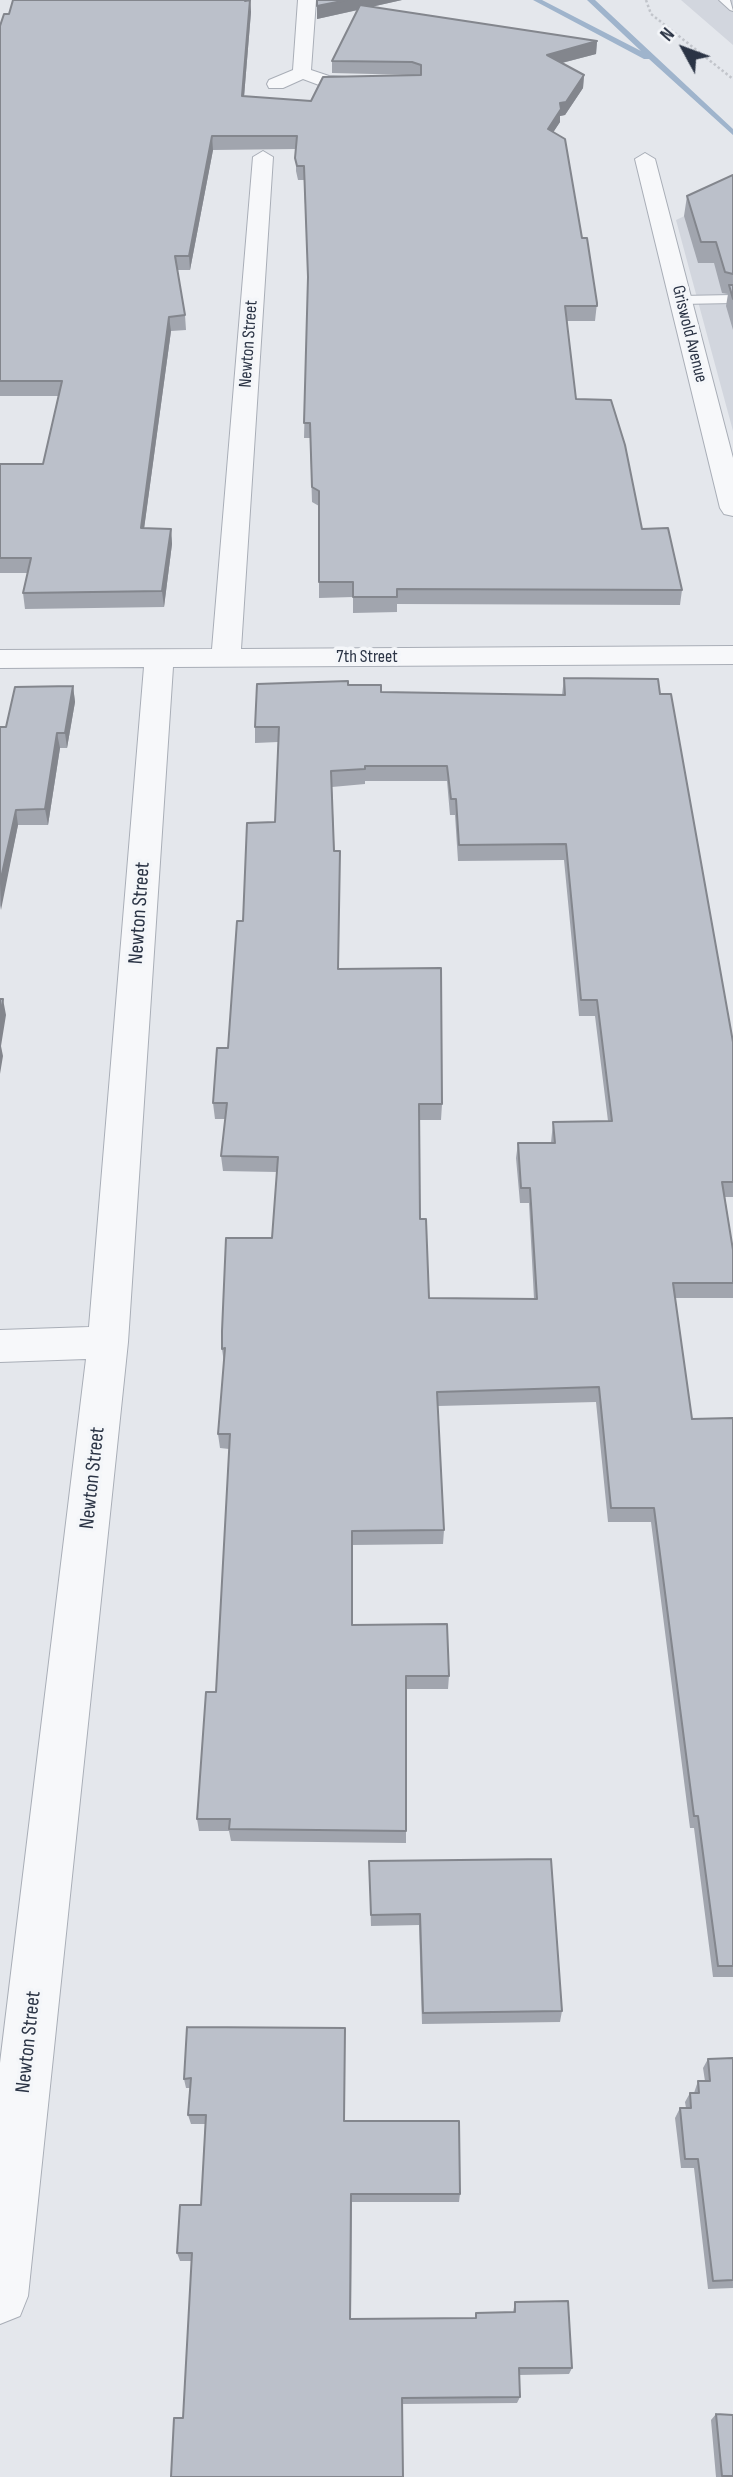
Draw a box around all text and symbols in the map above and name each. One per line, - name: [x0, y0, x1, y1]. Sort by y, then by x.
- north arrow: [649, 14, 719, 84]
- text: N: [656, 24, 680, 46]
- street label: Griswold Avenue: [667, 283, 711, 385]
- street label: Newton Street: [235, 299, 263, 389]
- street label: 7th Street: [336, 646, 398, 668]
- street label: Newton Street: [124, 861, 156, 965]
- street label: Newton Street: [75, 1426, 111, 1530]
- street label: Newton Street: [11, 1990, 47, 2094]

